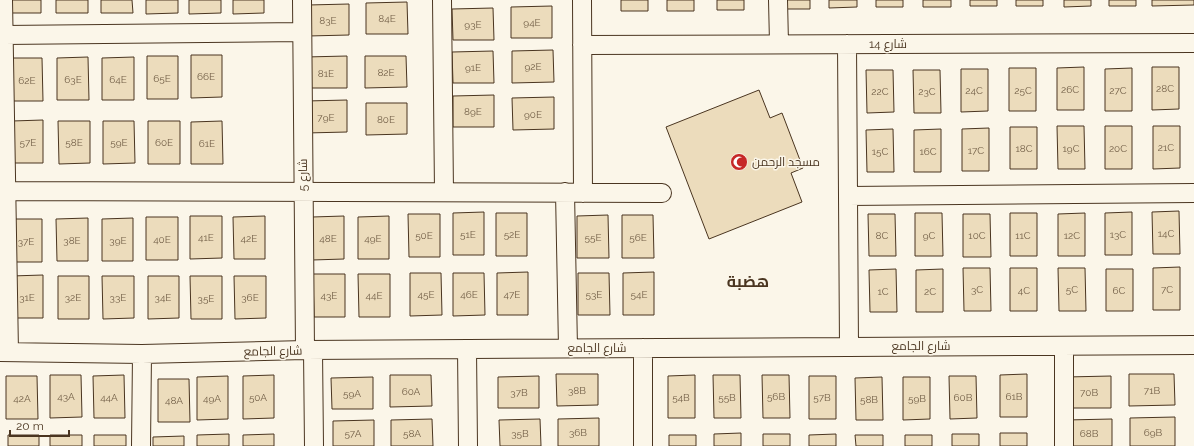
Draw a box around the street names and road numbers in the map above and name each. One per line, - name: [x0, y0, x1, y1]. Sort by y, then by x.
- street label: شارع 14: [869, 37, 907, 52]
- street label: شارع 5: [296, 158, 311, 192]
- street label: شارع الجامع: [892, 339, 951, 354]
- street label: شارع الجامع: [568, 341, 627, 356]
- street label: شارع الجامع: [243, 343, 303, 360]

